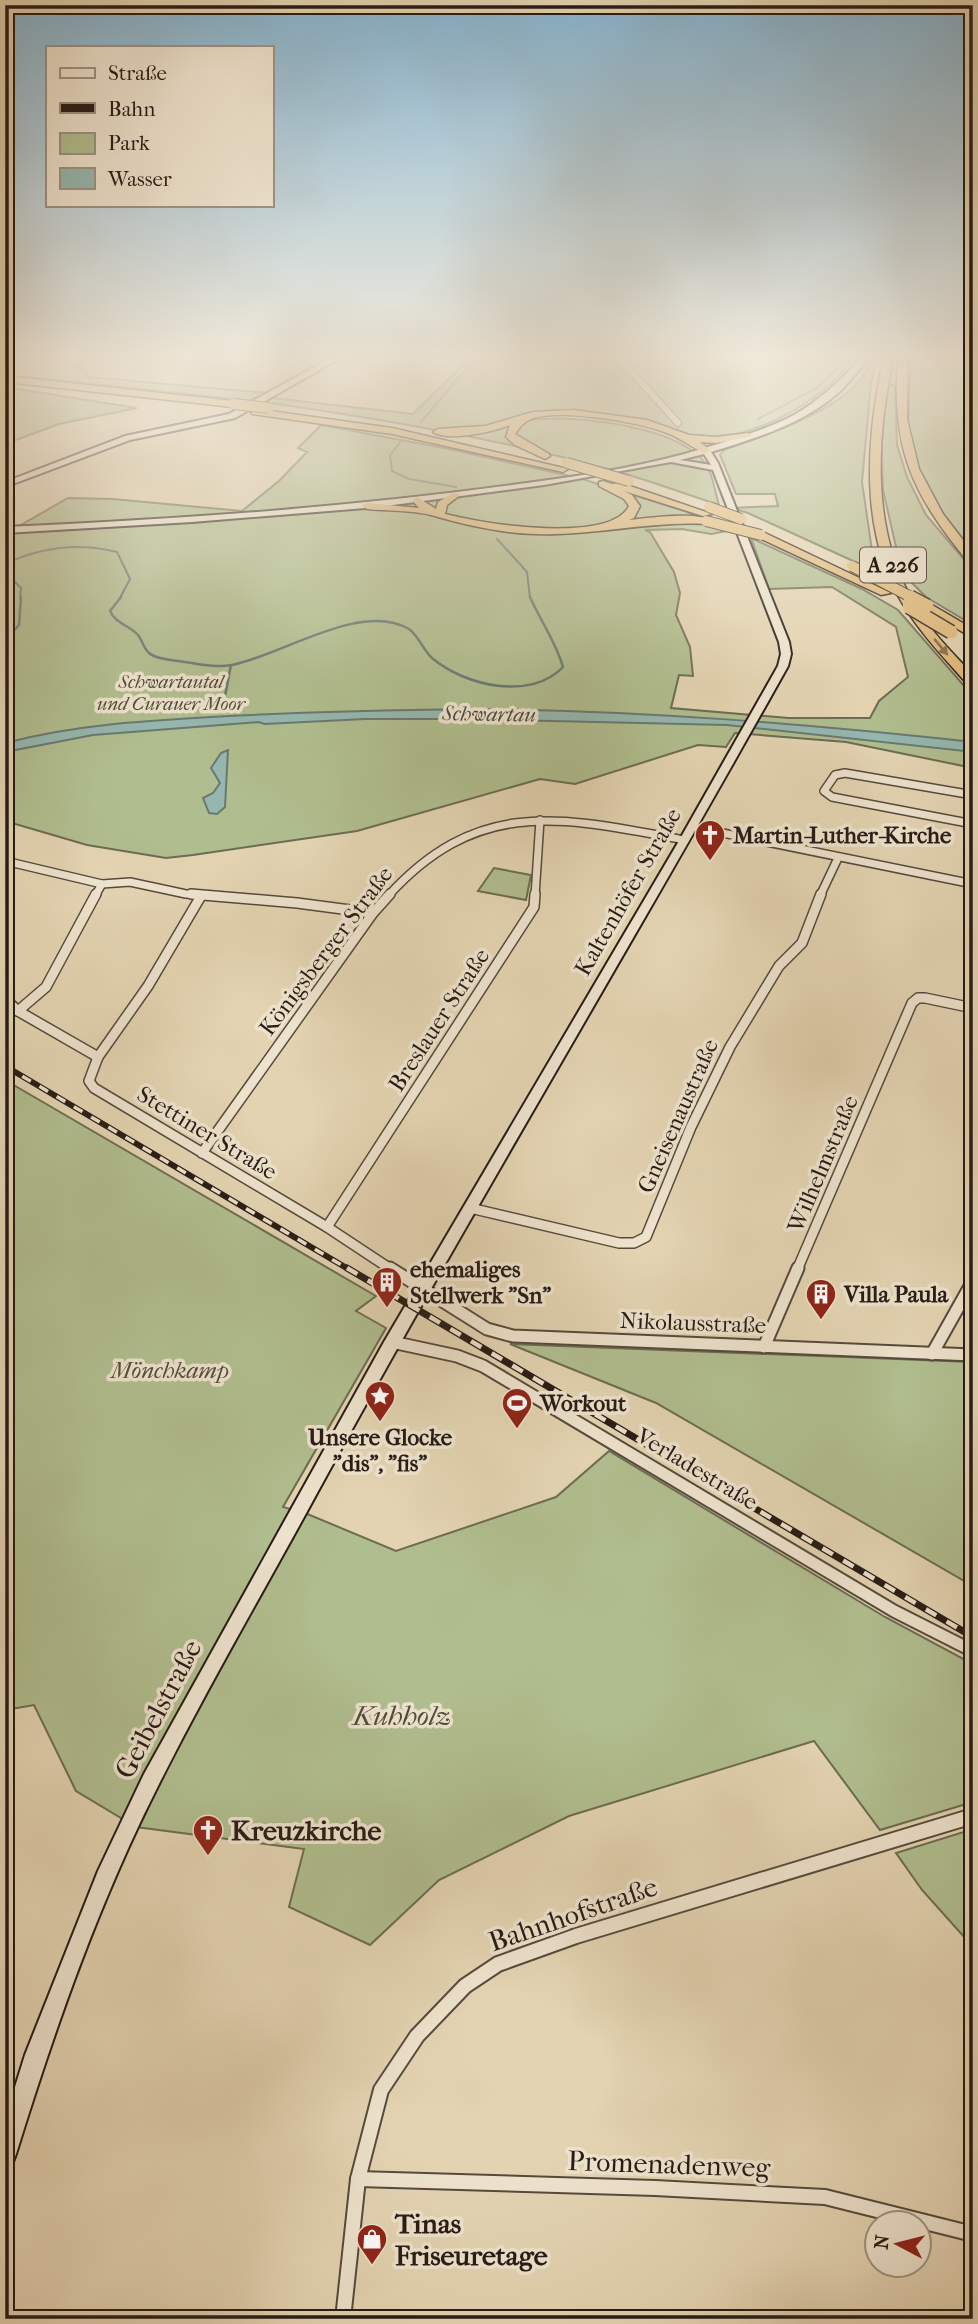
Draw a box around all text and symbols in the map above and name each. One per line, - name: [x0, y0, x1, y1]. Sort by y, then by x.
- legend: [46, 46, 273, 206]
- text: Straße: [108, 61, 167, 85]
- text: Bahn: [108, 97, 155, 121]
- text: Park: [108, 131, 150, 155]
- text: Wasser: [107, 167, 172, 191]
- road number: A 226: [860, 548, 926, 582]
- one-way arrow: [933, 638, 948, 655]
- park label: Schwartautal und Curauer Moor: [97, 671, 246, 715]
- water label: Schwartau: [441, 701, 536, 727]
- street label: Kaltenhöfer Straße: [569, 803, 687, 981]
- church icon: Martin-Luther-Kirche: [693, 818, 727, 862]
- place label: Martin-Luther-Kirche: [733, 822, 952, 849]
- street label: Königsberger Straße: [254, 861, 398, 1041]
- street label: Breslauer Straße: [383, 944, 495, 1096]
- street label: Gneisenaustraße: [632, 1035, 724, 1197]
- street label: Stettiner Straße: [132, 1081, 282, 1185]
- street label: Wilhelmstraße: [782, 1091, 864, 1238]
- place label: ehemaliges Stellwerk "Sn": [410, 1256, 551, 1309]
- building icon: ehemaliges Stellwerk "Sn": [370, 1265, 404, 1309]
- building icon: Villa Paula: [804, 1277, 838, 1321]
- place label: Villa Paula: [843, 1281, 950, 1308]
- street label: Nikolausstraße: [619, 1307, 767, 1339]
- park label: Mönchkamp: [109, 1357, 229, 1384]
- place icon: Unsere Glocke "dis", "fis": [363, 1379, 397, 1423]
- sports icon: Workout: [500, 1386, 534, 1430]
- place label: Workout: [539, 1390, 627, 1417]
- street label: Verladestraße: [631, 1422, 763, 1516]
- place label: Unsere Glocke "dis", "fis": [307, 1424, 453, 1477]
- street label: Geibelstraße: [108, 1634, 208, 1784]
- park label: Kuhholz: [351, 1699, 451, 1732]
- church icon: Kreuzkirche: [191, 1813, 225, 1857]
- place label: Kreuzkirche: [231, 1814, 381, 1847]
- street label: Bahnhofstraße: [484, 1870, 662, 1958]
- street label: Promenadenweg: [567, 2144, 772, 2184]
- place label: Tinas Friseuretage: [394, 2207, 548, 2272]
- north arrow: [862, 2208, 932, 2278]
- shop icon: Tinas Friseuretage: [355, 2222, 389, 2266]
- text: N: [870, 2233, 894, 2251]

